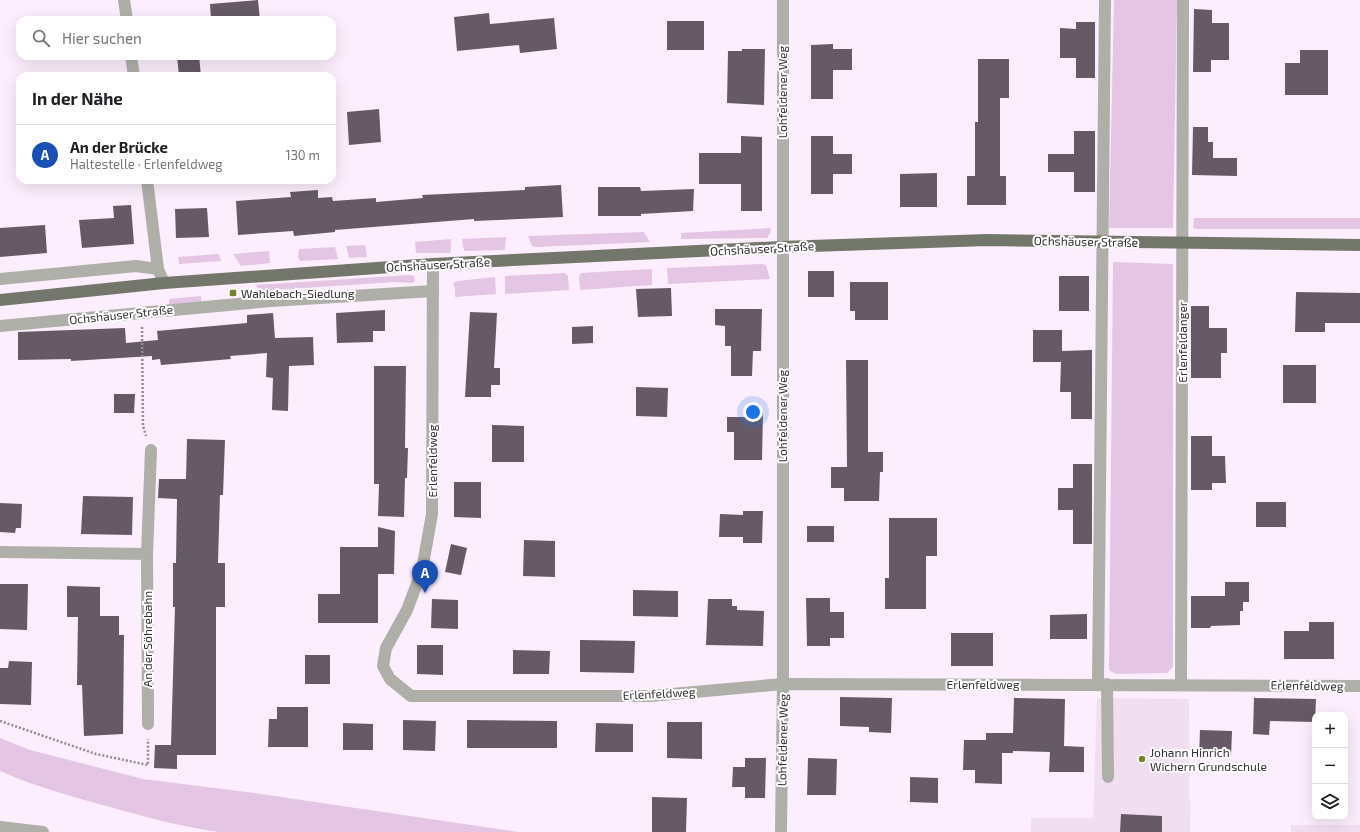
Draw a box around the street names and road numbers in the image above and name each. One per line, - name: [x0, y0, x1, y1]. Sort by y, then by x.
- street label: Lohfeldener Weg: [775, 45, 789, 138]
- street label: Ochshäuser Straße: [1034, 233, 1138, 249]
- street label: Ochshäuser Straße: [710, 238, 814, 258]
- street label: Ochshäuser Straße: [386, 254, 490, 274]
- street label: Erlenfeldanger: [1175, 301, 1189, 383]
- street label: Ochshäuser Straße: [68, 302, 174, 326]
- street label: Lohfeldener Weg: [775, 369, 789, 462]
- street label: Erlenfeldweg: [425, 424, 439, 497]
- street label: An der Söhrebahn: [140, 591, 154, 687]
- street label: Erlenfeldweg: [947, 677, 1020, 691]
- street label: Erlenfeldweg: [1270, 677, 1344, 693]
- street label: Erlenfeldweg: [622, 684, 696, 702]
- street label: Lohfeldener Weg: [774, 693, 790, 786]

